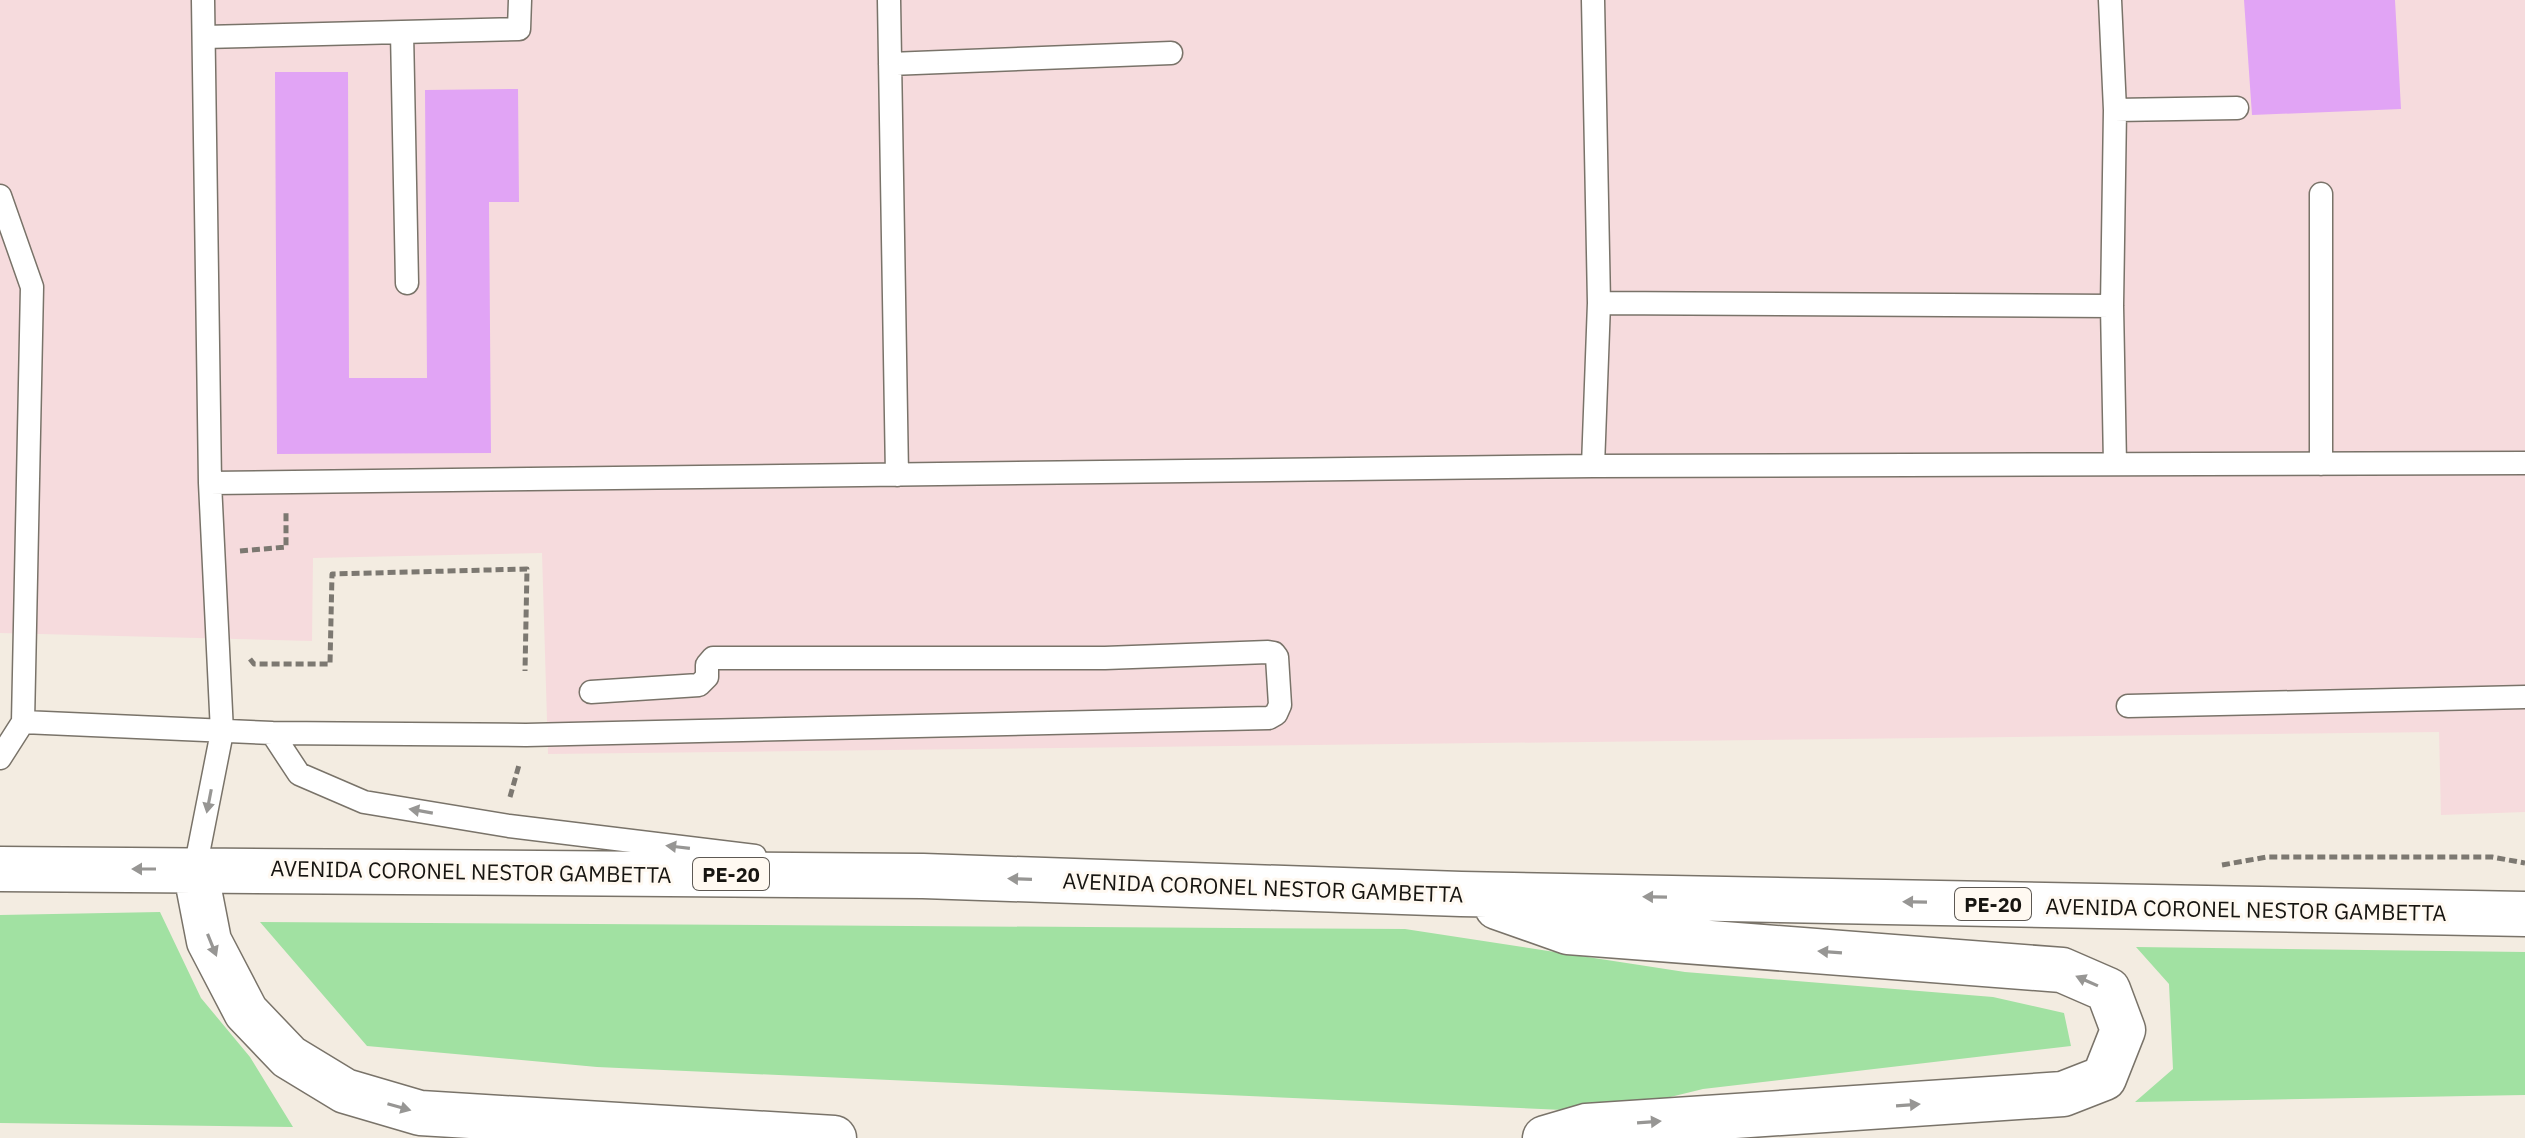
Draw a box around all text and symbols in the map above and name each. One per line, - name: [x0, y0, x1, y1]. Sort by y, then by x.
- one-way arrow: [202, 788, 214, 813]
- one-way arrow: [408, 805, 433, 817]
- one-way arrow: [665, 840, 690, 853]
- street label: AVENIDA CORONEL NESTOR GAMBETTA: [270, 853, 672, 889]
- road number: PE-20: [693, 858, 769, 890]
- one-way arrow: [131, 863, 156, 875]
- street label: AVENIDA CORONEL NESTOR GAMBETTA: [1062, 866, 1464, 908]
- one-way arrow: [1007, 873, 1032, 886]
- road number: PE-20: [1955, 888, 2031, 920]
- one-way arrow: [1642, 891, 1667, 904]
- street label: AVENIDA CORONEL NESTOR GAMBETTA: [2045, 891, 2447, 927]
- one-way arrow: [1902, 896, 1927, 909]
- one-way arrow: [206, 933, 219, 957]
- one-way arrow: [1817, 945, 1842, 958]
- one-way arrow: [2076, 975, 2099, 988]
- one-way arrow: [1896, 1098, 1921, 1111]
- one-way arrow: [388, 1101, 412, 1114]
- one-way arrow: [1637, 1115, 1662, 1128]

